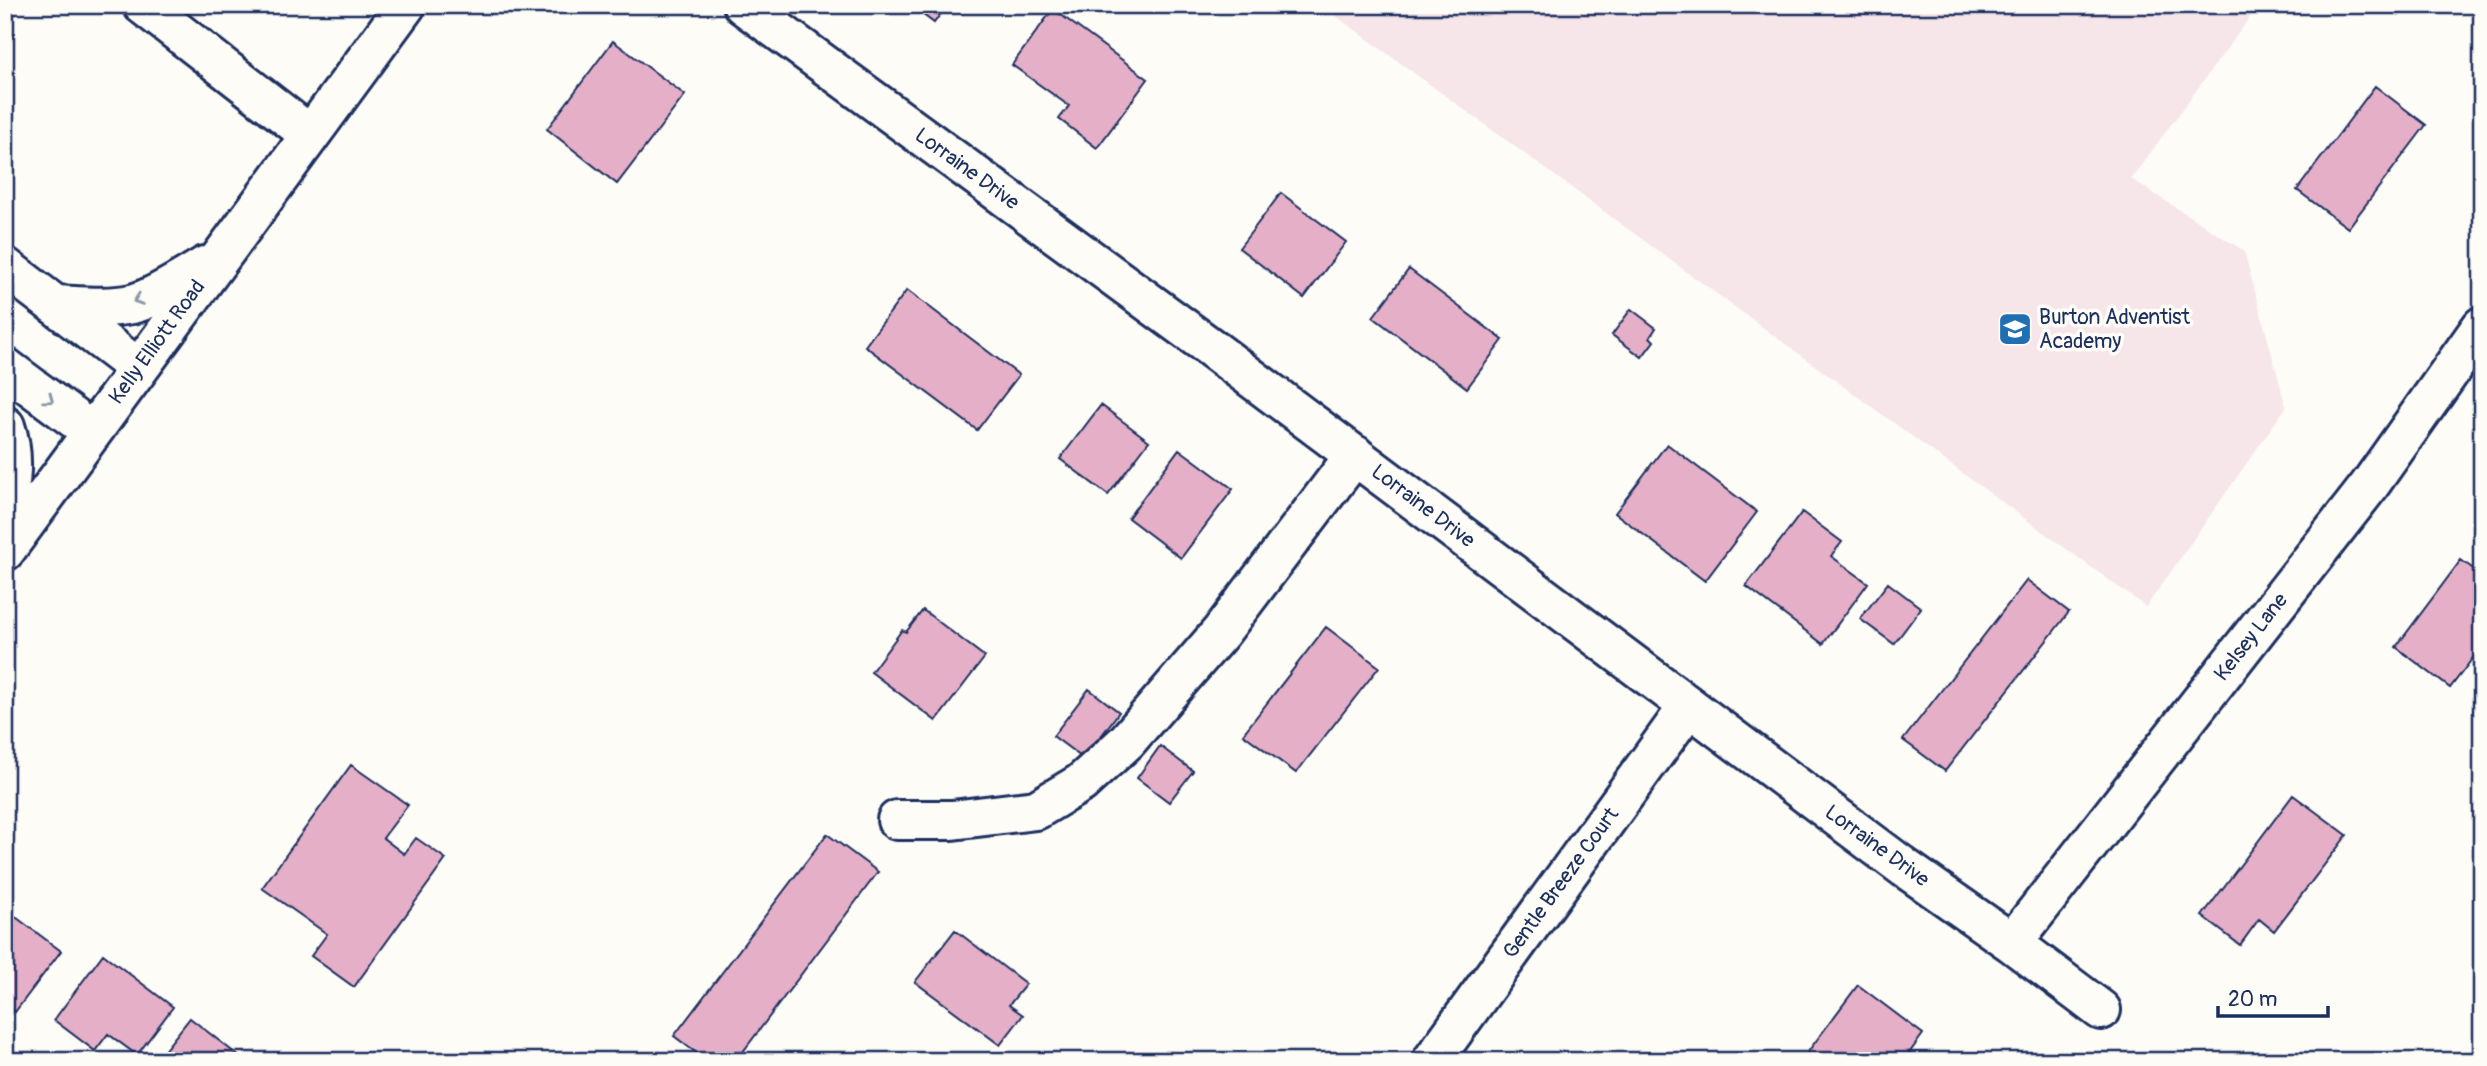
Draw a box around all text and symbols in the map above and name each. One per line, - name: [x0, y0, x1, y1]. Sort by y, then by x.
- street label: Lorraine Drive: [909, 122, 1025, 216]
- street label: Kelly Elliott Road: [103, 274, 211, 410]
- one-way arrow: [132, 292, 144, 306]
- place label: Burton Adventist Academy: [2039, 304, 2190, 355]
- school or university icon: Burton Adventist Academy: [1996, 310, 2034, 348]
- one-way arrow: [41, 391, 53, 404]
- street label: Lorraine Drive: [1366, 458, 1481, 554]
- street label: Kelsey Lane: [2208, 587, 2294, 686]
- street label: Lorraine Drive: [1819, 799, 1935, 893]
- street label: Gentle Breeze Court: [1497, 802, 1625, 964]
- scale bar: [2218, 975, 2328, 1019]
- text: 20 m: [2228, 986, 2277, 1013]

